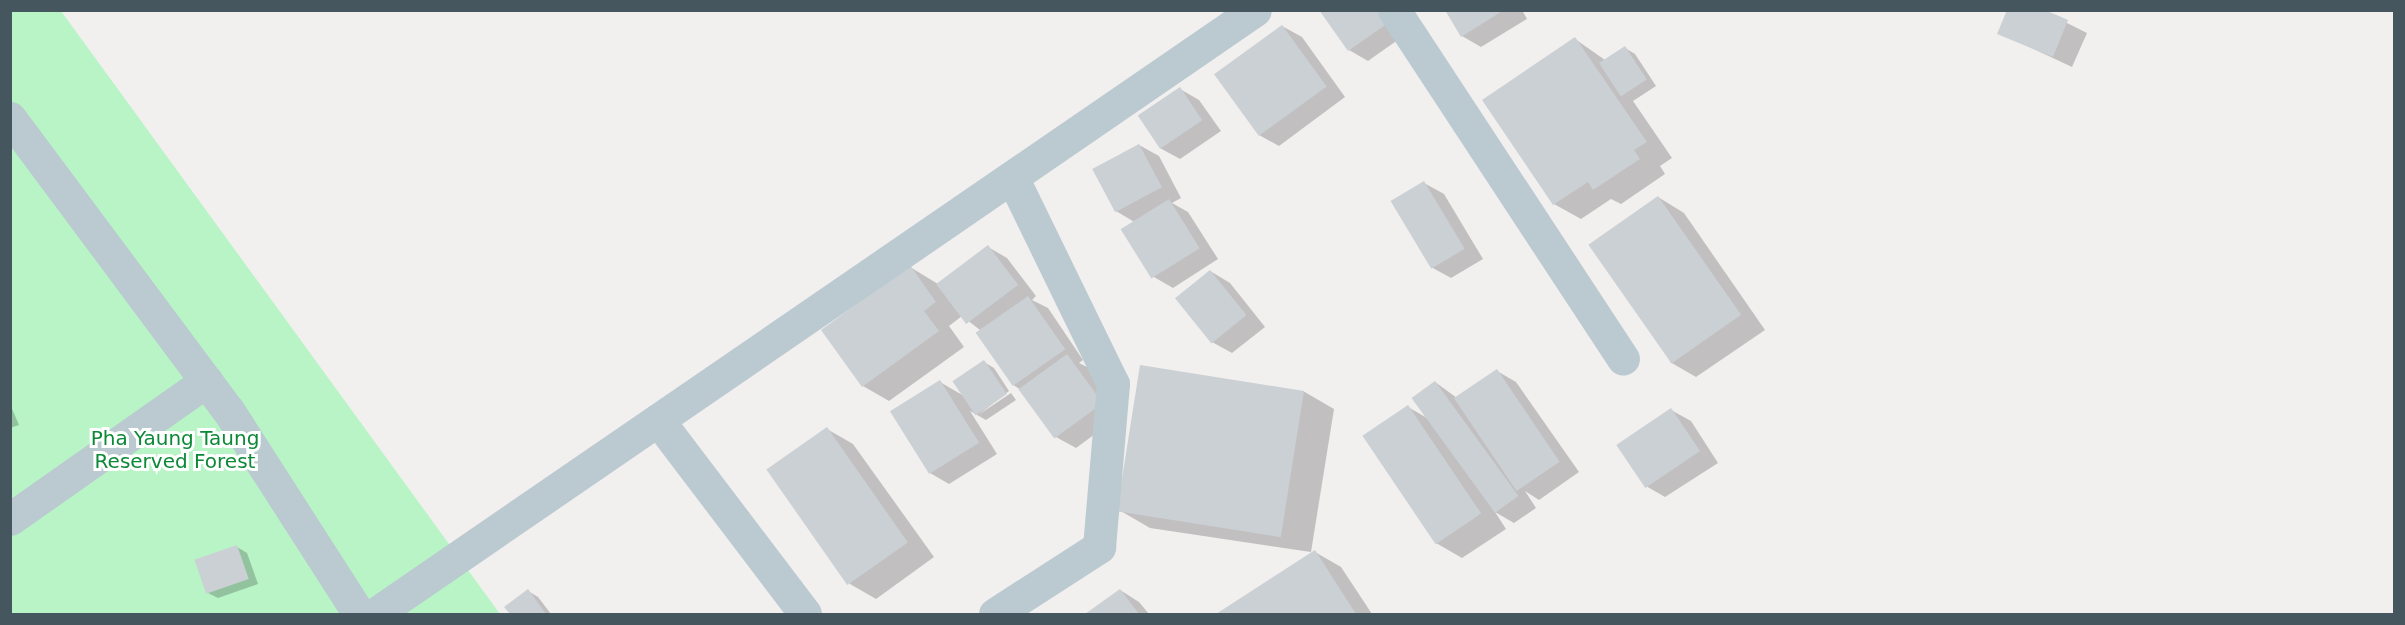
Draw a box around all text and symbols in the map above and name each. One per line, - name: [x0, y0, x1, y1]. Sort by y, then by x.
- park label: Pha Yaung Taung Reserved Forest: [91, 426, 259, 473]

